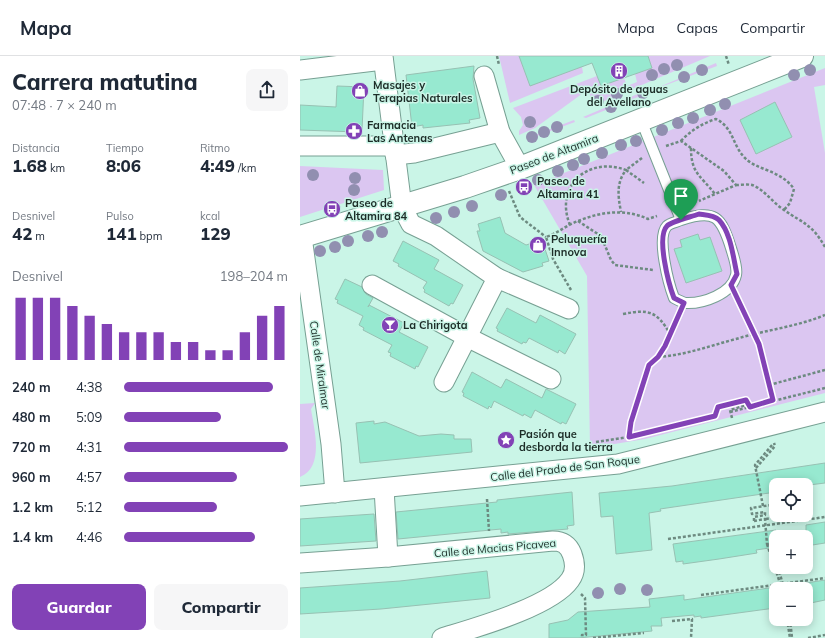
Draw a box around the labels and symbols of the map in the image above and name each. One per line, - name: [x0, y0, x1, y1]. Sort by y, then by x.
- building icon: Depósito de aguas del Avellano: [609, 61, 629, 81]
- place label: Masajes y Terapias Naturales: [373, 78, 473, 105]
- shop icon: Masajes y Terapias Naturales: [350, 81, 370, 101]
- place label: Depósito de aguas del Avellano: [570, 82, 669, 109]
- place label: Farmacia Las Antenas: [367, 118, 433, 145]
- pharmacy icon: Farmacia Las Antenas: [344, 121, 364, 141]
- street label: Paseo de Altamira: [508, 131, 600, 177]
- place label: Paseo de Altamira 41: [537, 174, 600, 201]
- bus stop icon: Paseo de Altamira 41: [514, 177, 534, 197]
- pin: [664, 179, 698, 220]
- place label: Paseo de Altamira 84: [345, 196, 408, 223]
- bus stop icon: Paseo de Altamira 84: [322, 199, 342, 219]
- place label: Peluquería Innova: [551, 232, 607, 259]
- shop icon: Peluquería Innova: [528, 235, 548, 255]
- bar icon: La Chirigota: [380, 315, 400, 335]
- place label: La Chirigota: [403, 318, 468, 332]
- street label: Calle de Miralmar: [307, 320, 333, 410]
- place label: Pasión que desborda la tierra: [519, 427, 613, 454]
- place icon: Pasión que desborda la tierra: [496, 430, 516, 450]
- street label: Calle del Prado de San Roque: [490, 452, 640, 484]
- street label: Calle de Macias Picavea: [433, 536, 557, 560]

